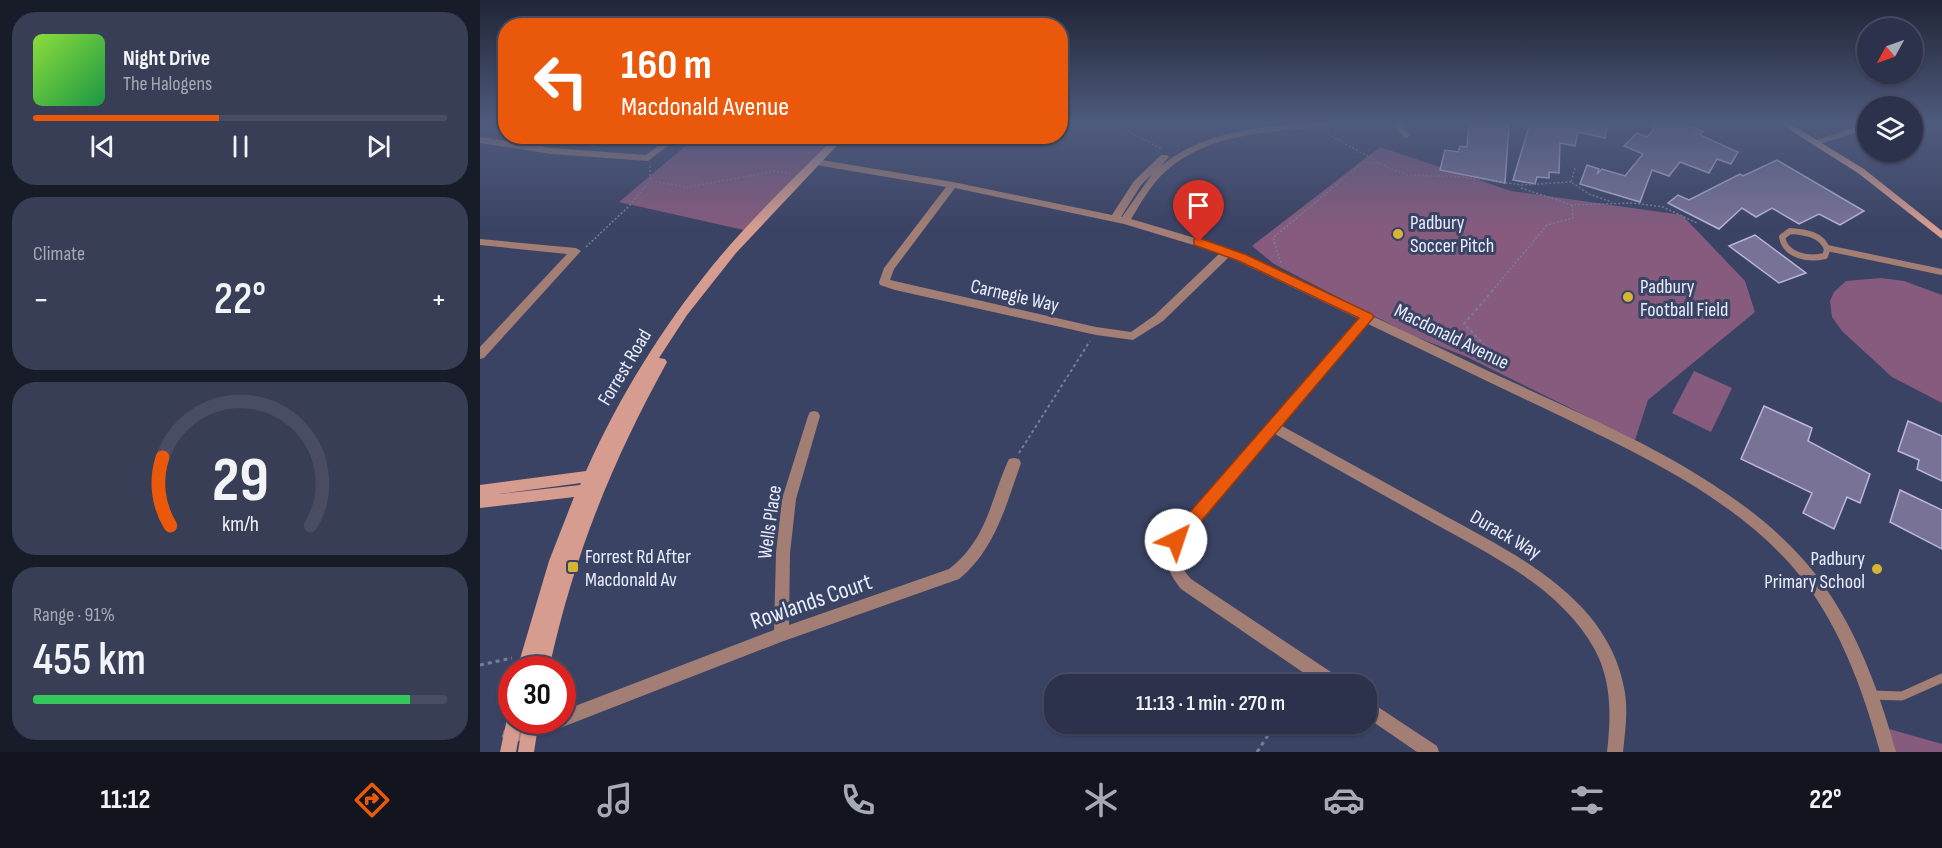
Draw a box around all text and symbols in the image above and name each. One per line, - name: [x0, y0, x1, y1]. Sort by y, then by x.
- north arrow: [1857, 18, 1923, 84]
- map controls: [1857, 18, 1923, 162]
- text: 160 m: [621, 40, 712, 91]
- icon: left: [522, 42, 600, 120]
- text: Night Drive: [123, 45, 210, 72]
- text: The Halogens: [123, 72, 212, 96]
- text: Macdonald Avenue: [621, 91, 789, 123]
- button: layers: [1857, 96, 1923, 162]
- icon: previous: [86, 130, 119, 163]
- icon: pause: [224, 130, 257, 163]
- icon: next: [362, 130, 395, 163]
- pin: [1173, 180, 1224, 242]
- icon: arrive: [1182, 189, 1215, 222]
- place label: Padbury Soccer Pitch: [1410, 211, 1494, 258]
- marker: Padbury Soccer Pitch: [1391, 227, 1405, 241]
- text: Climate: [33, 242, 85, 266]
- text: 22°: [214, 272, 266, 327]
- street label: Carnegie Way: [968, 274, 1062, 318]
- place label: Padbury Football Field: [1640, 275, 1728, 322]
- text: −: [33, 280, 49, 320]
- text: +: [431, 280, 447, 320]
- marker: Padbury Football Field: [1621, 290, 1635, 304]
- street label: Macdonald Avenue: [1390, 299, 1513, 375]
- street label: Forrest Road: [593, 325, 657, 410]
- text: 29: [212, 444, 268, 519]
- street label: Wells Place: [753, 484, 787, 561]
- street label: Durack Way: [1466, 505, 1545, 565]
- position arrow: [1144, 508, 1208, 572]
- text: km/h: [221, 512, 259, 537]
- place label: Forrest Rd After Macdonald Av: [585, 545, 691, 592]
- place label: Padbury Primary School: [1764, 547, 1865, 594]
- marker: Forrest Rd After Macdonald Av: [566, 560, 580, 574]
- marker: Padbury Primary School: [1870, 562, 1884, 576]
- street label: Rowlands Court: [747, 567, 876, 636]
- text: Range · 91%: [33, 603, 115, 627]
- text: 455 km: [33, 633, 146, 688]
- speed limit sign: 30: [498, 656, 576, 734]
- text: 11:13 · 1 min · 270 m: [1136, 690, 1285, 717]
- icon: directions: [351, 779, 393, 821]
- icon: music: [594, 779, 636, 821]
- icon: phone: [837, 779, 879, 821]
- icon: climate: [1080, 779, 1122, 821]
- icon: car: [1323, 779, 1365, 821]
- icon: filters: [1566, 779, 1608, 821]
- text: 11:12: [100, 784, 150, 816]
- text: 22°: [1809, 784, 1842, 816]

